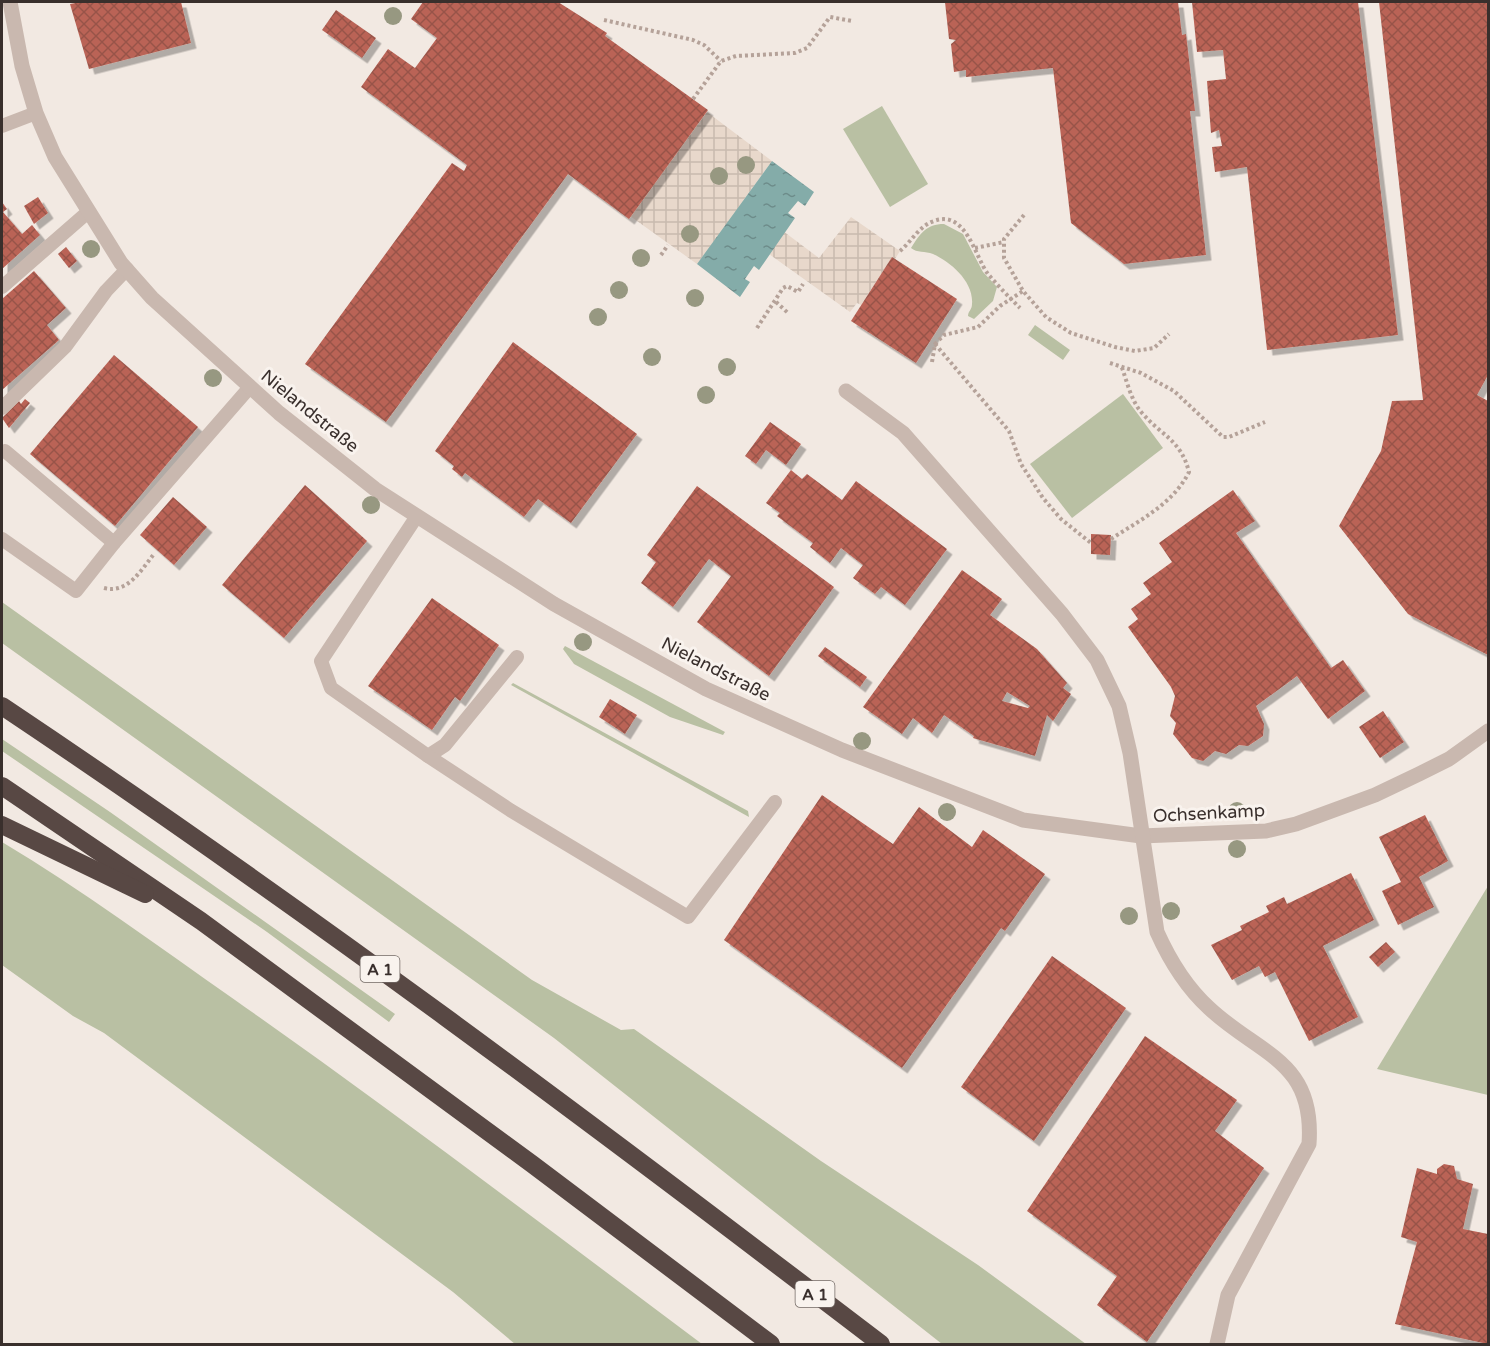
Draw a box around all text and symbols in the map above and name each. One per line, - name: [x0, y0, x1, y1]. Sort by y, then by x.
- street label: Nielandstraße: [257, 365, 363, 457]
- street label: Nielandstraße: [658, 632, 774, 706]
- street label: Ochsenkamp: [1152, 799, 1266, 827]
- road number: A 1: [360, 956, 400, 982]
- road number: A 1: [796, 1281, 834, 1307]

